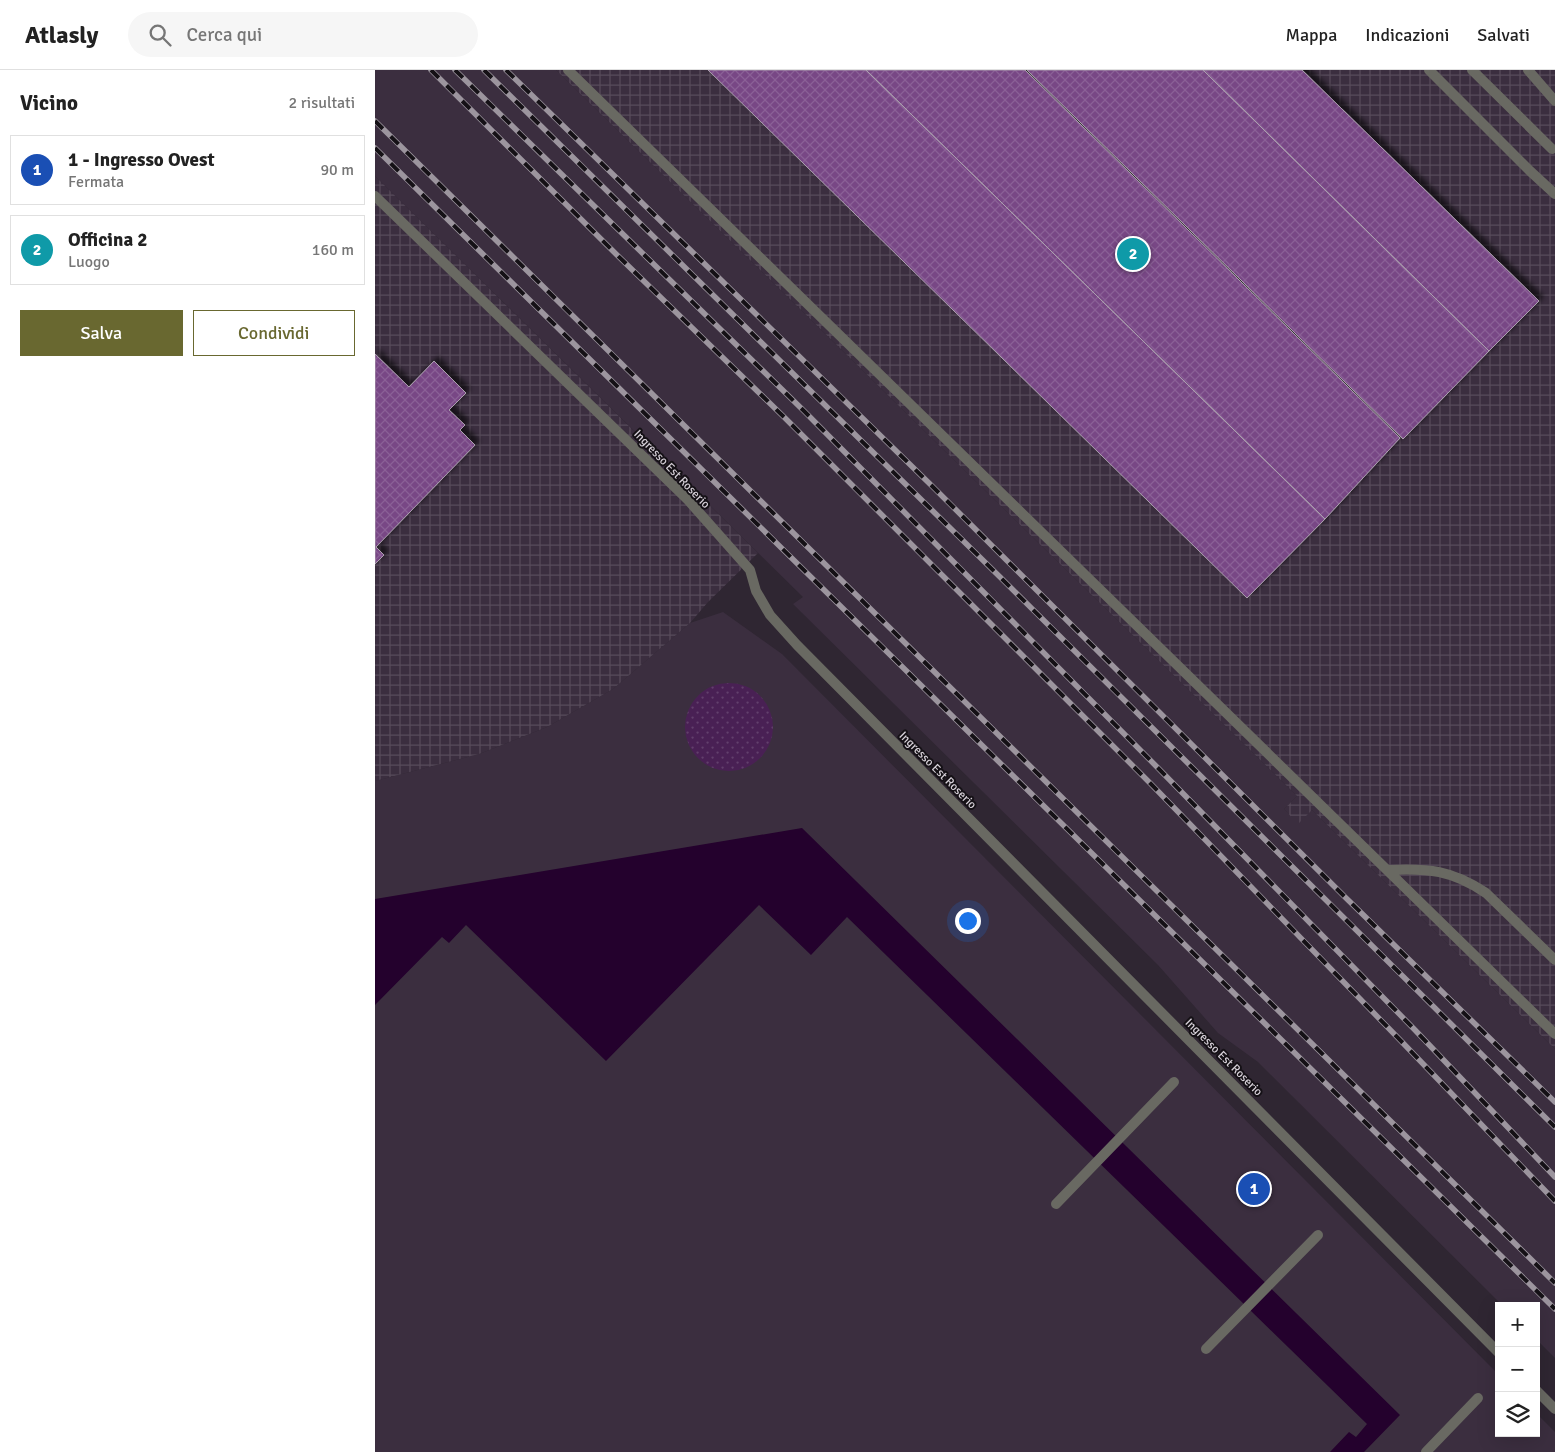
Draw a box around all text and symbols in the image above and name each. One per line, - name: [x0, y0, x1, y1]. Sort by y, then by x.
- search box: [128, 12, 478, 57]
- text: Atlasly: [25, 20, 98, 50]
- icon: search: [146, 21, 174, 49]
- text: Cerca qui: [186, 23, 262, 47]
- text: Mappa: [1285, 24, 1337, 46]
- text: Indicazioni: [1365, 24, 1449, 46]
- text: Salvati: [1477, 24, 1530, 46]
- text: Vicino: [20, 90, 78, 116]
- text: 2 risultati: [289, 93, 355, 113]
- text: 1 - Ingresso Ovest: [68, 148, 215, 172]
- text: 1: [33, 160, 41, 180]
- text: 90 m: [320, 160, 354, 180]
- text: Fermata: [68, 172, 124, 192]
- text: Officina 2: [68, 228, 148, 252]
- pin: 2: [1117, 235, 1149, 273]
- text: 2: [33, 240, 41, 260]
- text: 160 m: [312, 240, 354, 260]
- text: Luogo: [68, 252, 110, 272]
- button: Salva: [20, 310, 183, 356]
- button: Condividi: [193, 310, 355, 356]
- street label: Ingresso Est Roserio: [630, 427, 713, 512]
- street label: Ingresso Est Roserio: [896, 728, 980, 812]
- your location: [955, 908, 981, 934]
- street label: Ingresso Est Roserio: [1182, 1015, 1266, 1099]
- pin: 1: [1238, 1170, 1270, 1208]
- map controls: [1495, 1302, 1540, 1437]
- button: +: [1495, 1302, 1540, 1347]
- button: −: [1495, 1347, 1540, 1392]
- button: layers: [1495, 1392, 1540, 1437]

